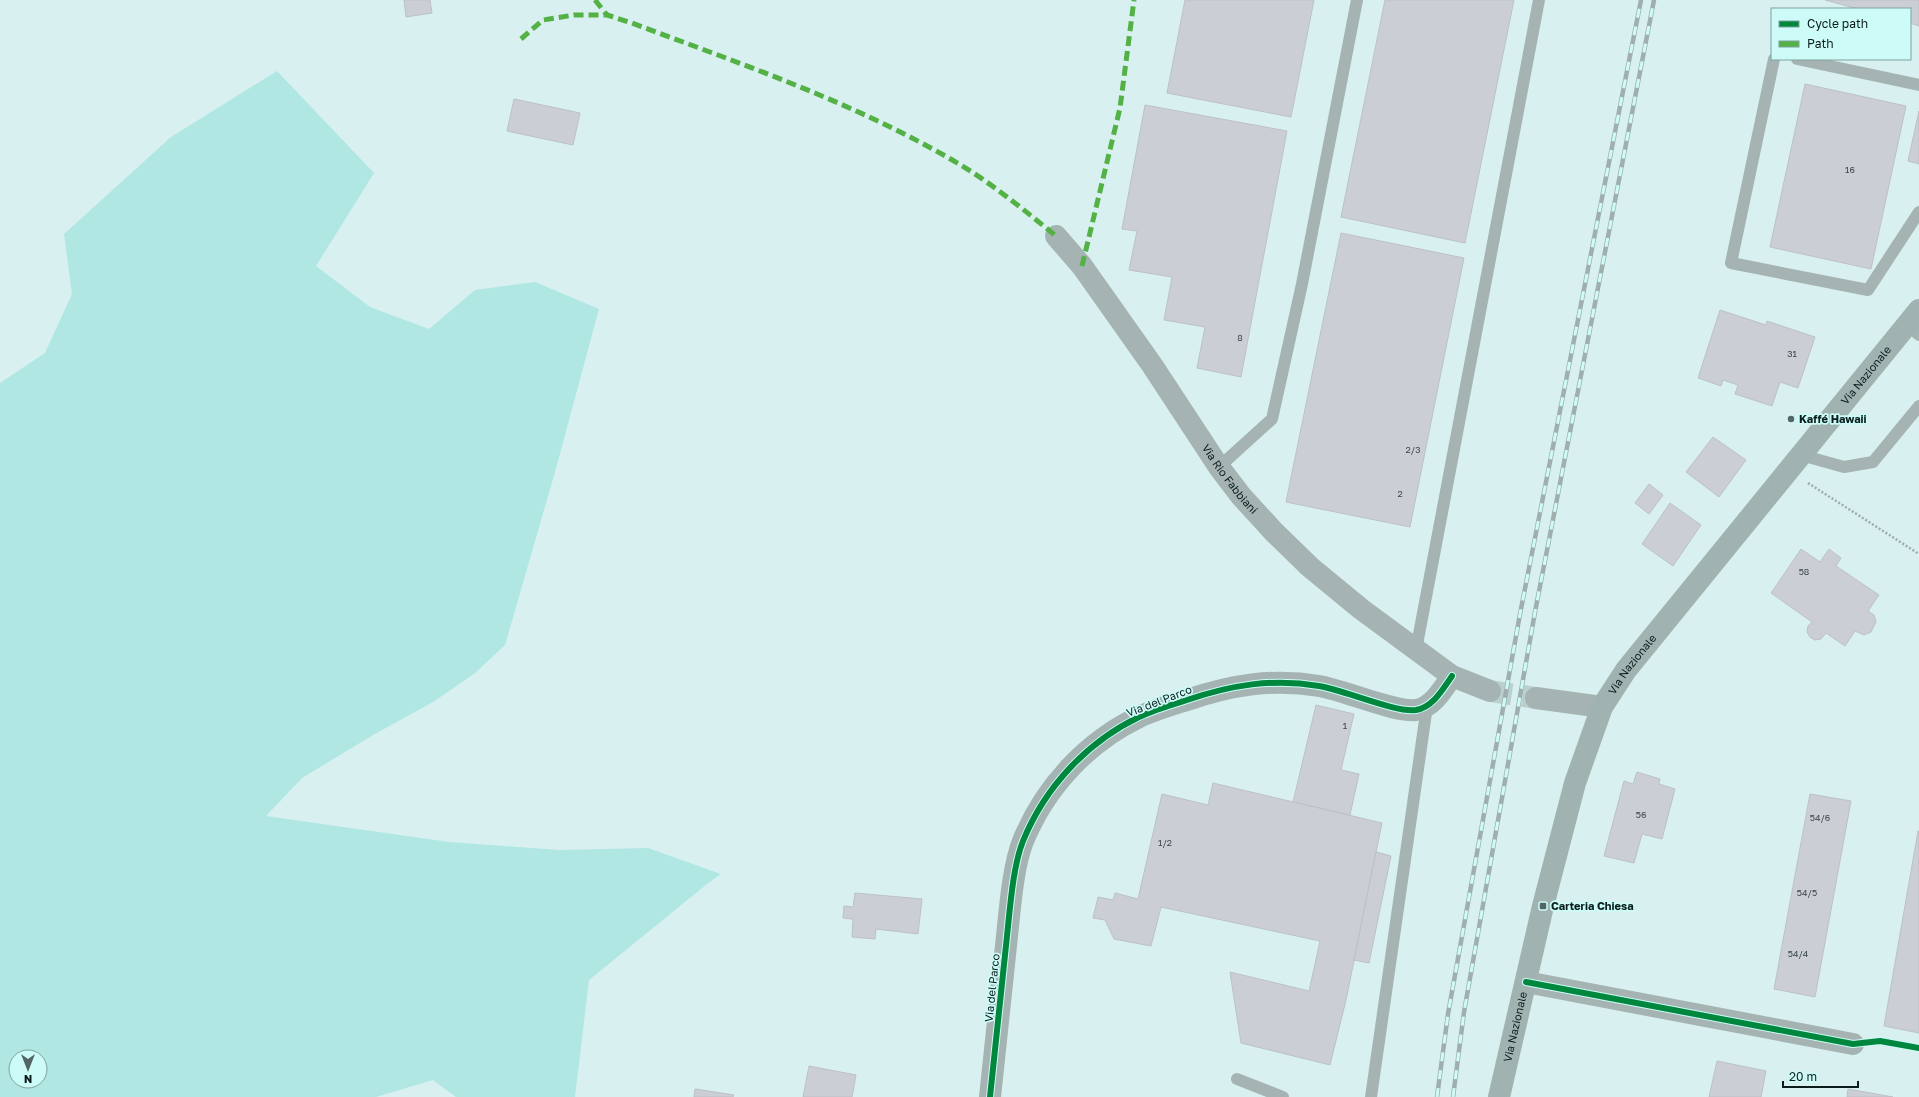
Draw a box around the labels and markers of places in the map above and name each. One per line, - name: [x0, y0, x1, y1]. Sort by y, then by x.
- place label: Kaffé Hawaii: [1799, 412, 1867, 425]
- marker: Kaffé Hawaii: [1786, 414, 1796, 424]
- place label: Carteria Chiesa: [1551, 899, 1634, 912]
- marker: Carteria Chiesa: [1538, 901, 1548, 911]

